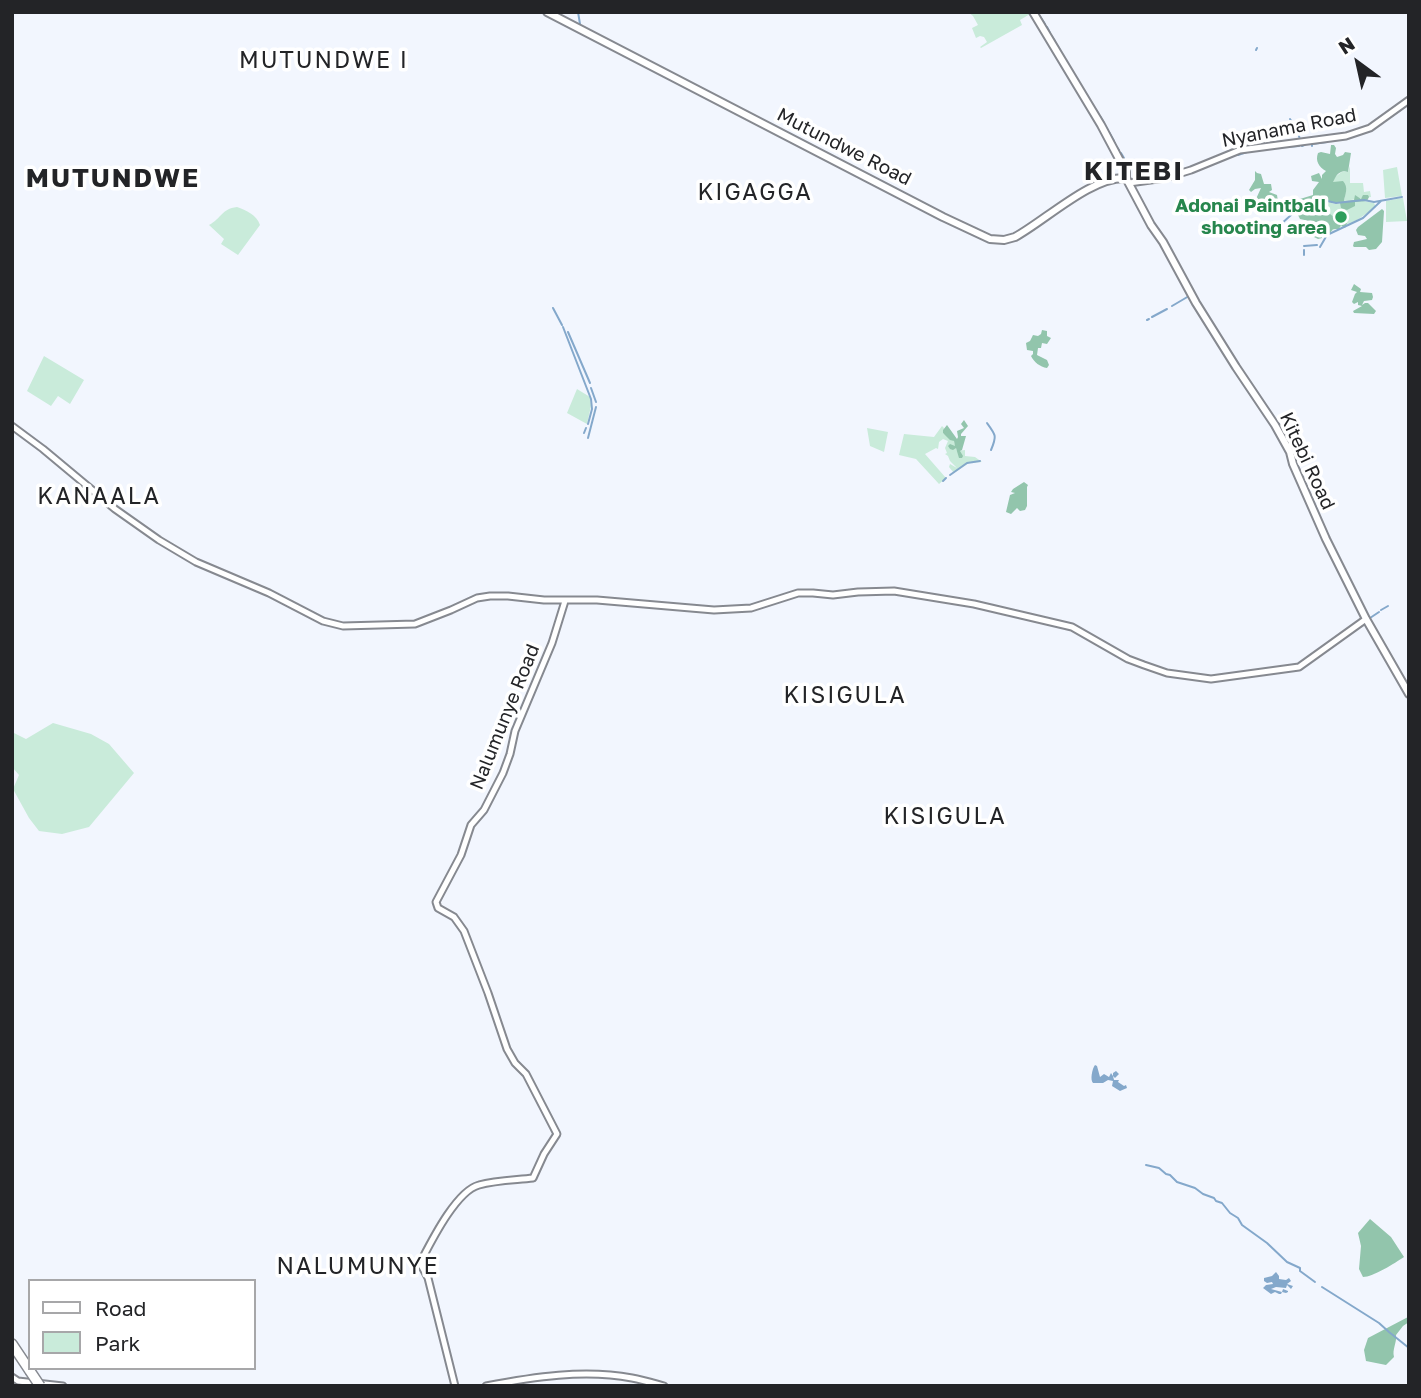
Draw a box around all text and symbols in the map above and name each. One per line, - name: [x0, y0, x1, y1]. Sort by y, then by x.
- north arrow: [1323, 28, 1393, 98]
- text: N: [1334, 31, 1359, 59]
- district label: MUTUNDWE I: [240, 47, 408, 75]
- street label: Mutundwe Road: [773, 103, 915, 191]
- street label: Nyanama Road: [1220, 104, 1358, 152]
- district label: KITEBI: [1085, 156, 1183, 188]
- district label: MUTUNDWE: [27, 163, 199, 195]
- district label: KIGAGGA: [698, 179, 812, 207]
- place label: Adonai Paintball shooting area: [1175, 195, 1327, 239]
- marker: Adonai Paintball shooting area: [1333, 209, 1349, 225]
- street label: Kitebi Road: [1275, 409, 1339, 513]
- district label: KANAALA: [38, 483, 160, 511]
- street label: Nalumunye Road: [465, 641, 545, 793]
- district label: KISIGULA: [784, 682, 906, 710]
- district label: KISIGULA: [884, 803, 1006, 831]
- district label: NALUMUNYE: [278, 1253, 438, 1281]
- legend: [28, 1279, 256, 1370]
- text: Road: [95, 1295, 146, 1321]
- text: Park: [95, 1330, 140, 1356]

